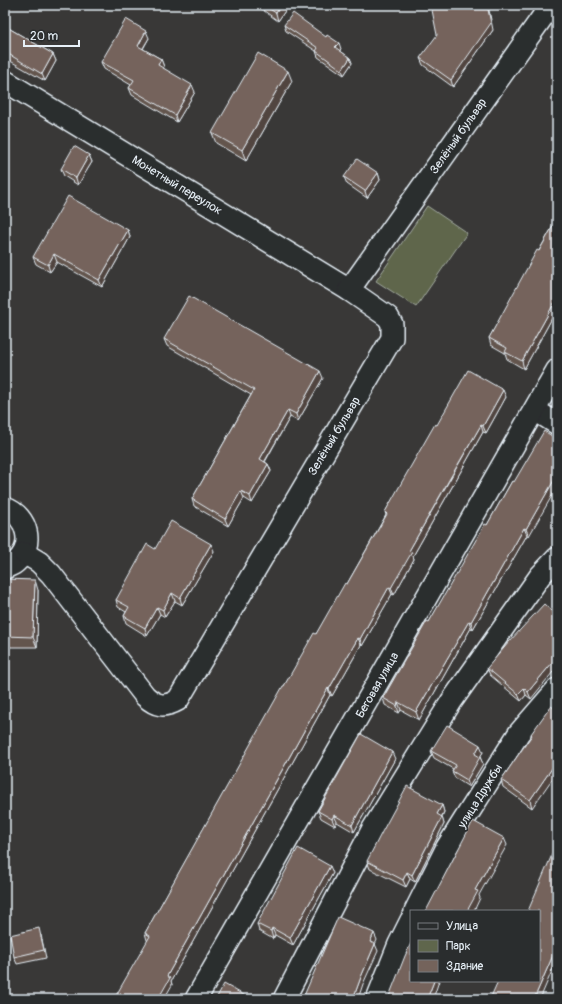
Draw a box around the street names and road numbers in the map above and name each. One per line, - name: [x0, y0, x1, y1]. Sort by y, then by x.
- street label: Зелёный бульвар: [427, 95, 490, 177]
- street label: Монетный переулок: [129, 153, 225, 218]
- street label: Зелёный бульвар: [305, 394, 364, 478]
- street label: Беговая улица: [353, 649, 402, 721]
- street label: улица Дружбы: [454, 761, 506, 832]

